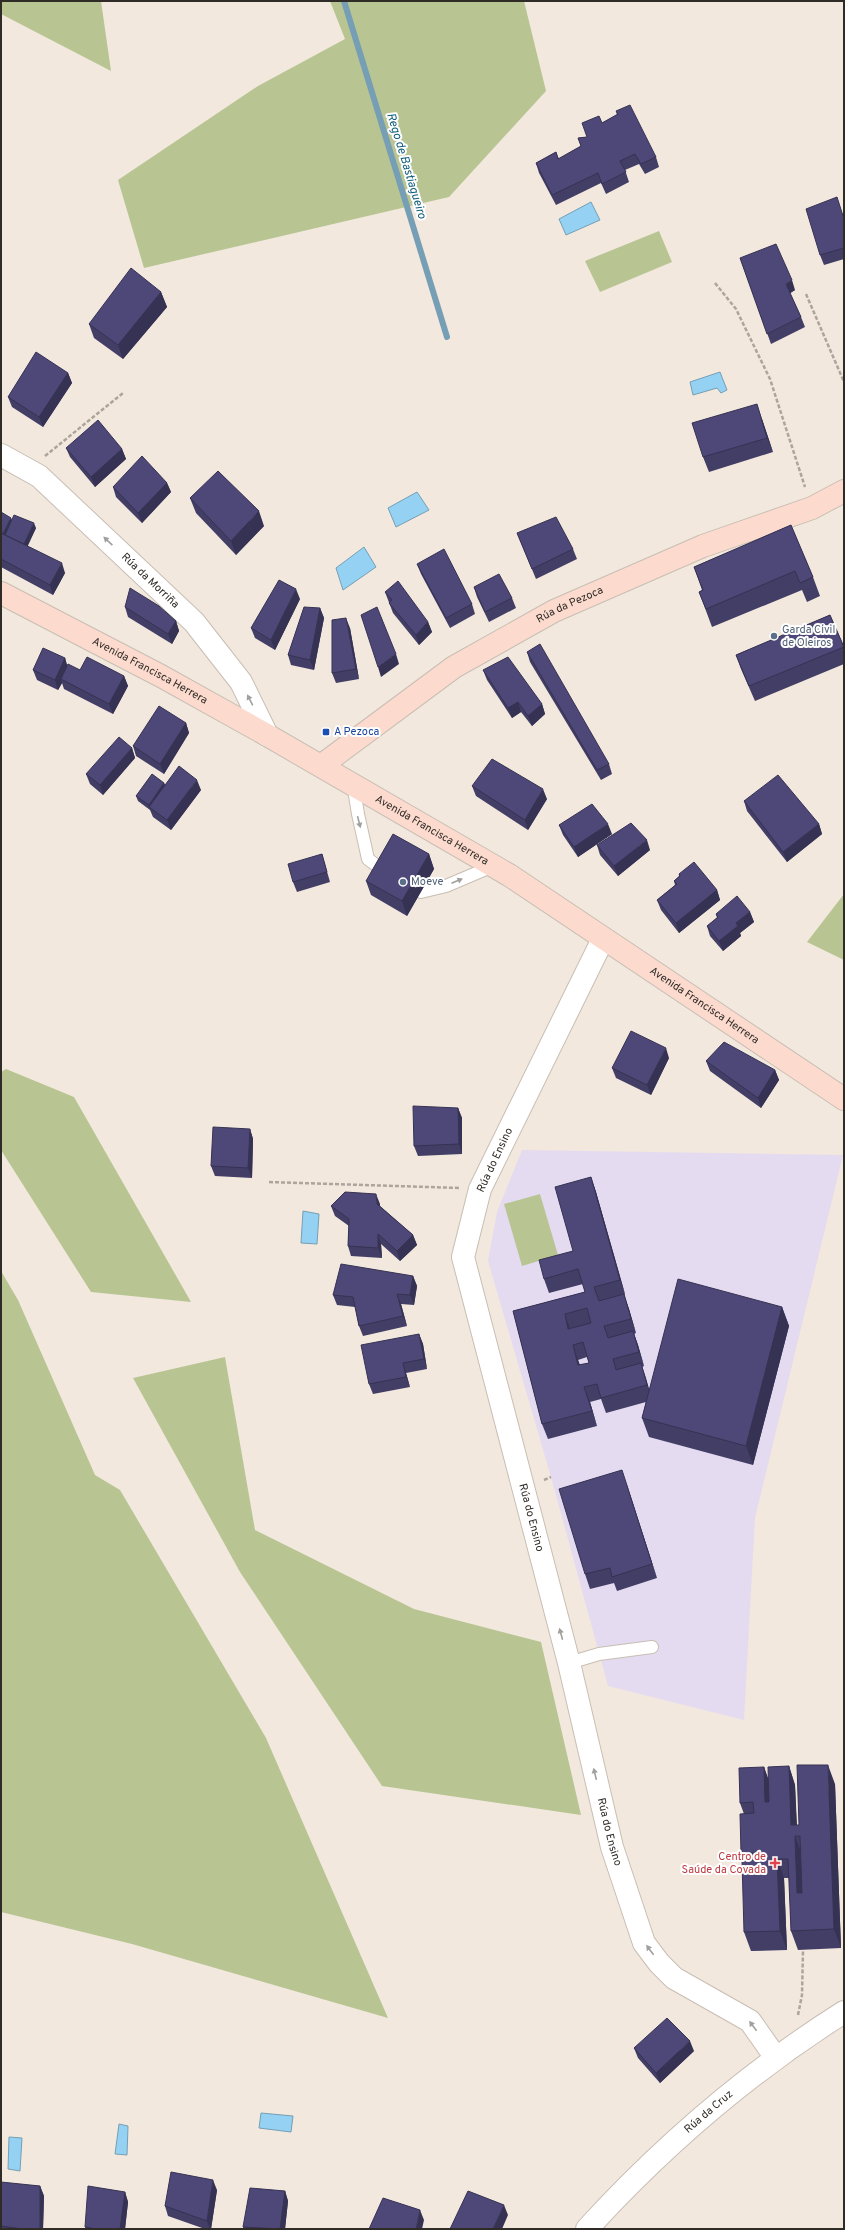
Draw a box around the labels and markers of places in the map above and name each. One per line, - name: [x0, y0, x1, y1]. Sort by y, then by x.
- place label: Garda Civil de Oleiros: [782, 623, 835, 650]
- marker: Garda Civil de Oleiros: [769, 631, 779, 641]
- place label: A Pezoca: [334, 725, 380, 739]
- marker: A Pezoca: [321, 727, 331, 737]
- place label: Moeve: [411, 875, 443, 889]
- marker: Moeve: [398, 877, 408, 887]
- place label: Centro de Saúde da Covada: [682, 1850, 766, 1877]
- marker: Centro de Saúde da Covada: [769, 1857, 781, 1869]

